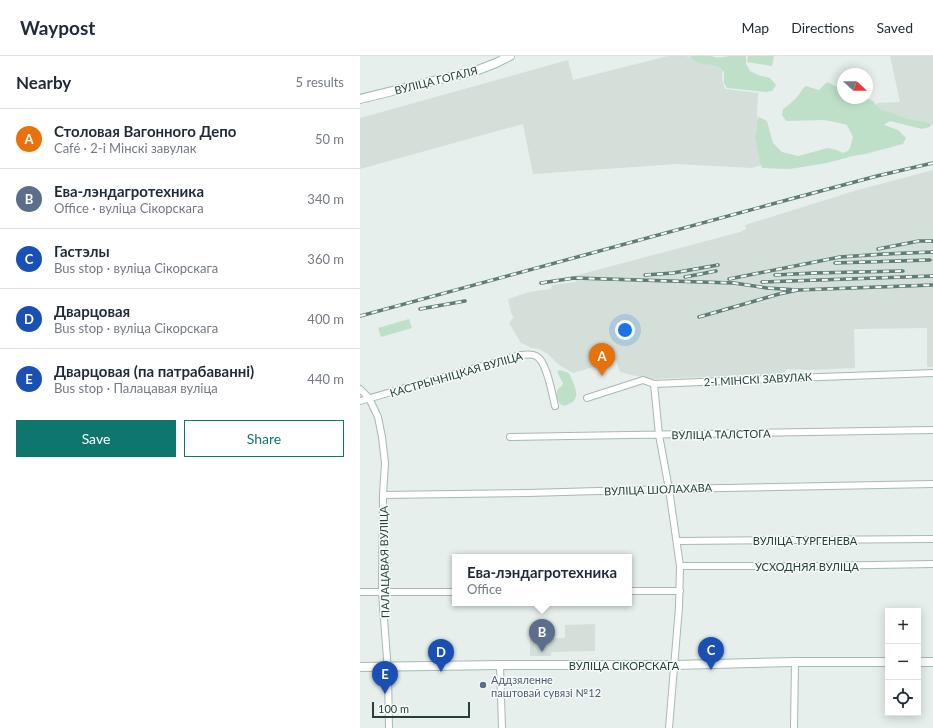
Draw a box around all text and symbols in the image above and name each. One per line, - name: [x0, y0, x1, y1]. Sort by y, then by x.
- text: Waypost: [20, 16, 95, 39]
- text: Map: [742, 19, 769, 36]
- text: Directions: [791, 19, 854, 36]
- text: Saved: [876, 19, 913, 36]
- street label: ВУЛІЦА ГОГАЛЯ: [393, 63, 479, 97]
- north arrow: [837, 68, 873, 104]
- text: Nearby: [16, 72, 71, 93]
- text: 5 results: [296, 74, 344, 90]
- text: Столовая Вагонного Депо: [54, 122, 236, 140]
- text: A: [24, 131, 34, 147]
- text: 50 m: [315, 131, 344, 147]
- text: Café · 2-і Мінскі завулак: [54, 140, 196, 156]
- text: Ева-лэндагротехника: [54, 182, 204, 200]
- text: B: [25, 191, 33, 207]
- text: 340 m: [307, 191, 344, 207]
- text: Office · вуліца Сікорскага: [54, 200, 204, 216]
- text: Гастэлы: [54, 242, 110, 260]
- text: C: [25, 251, 33, 267]
- text: 360 m: [307, 251, 344, 267]
- text: Bus stop · вуліца Сікорскага: [54, 260, 218, 276]
- text: Дварцовая: [54, 302, 130, 320]
- text: D: [24, 311, 34, 327]
- text: 400 m: [307, 311, 344, 327]
- text: Bus stop · вуліца Сікорскага: [54, 320, 218, 336]
- your location: [615, 320, 635, 340]
- pin: A: [589, 343, 615, 376]
- street label: КАСТРЫЧНІЦКАЯ ВУЛІЦА: [388, 349, 524, 399]
- text: Дварцовая (па патрабаванні): [54, 362, 254, 380]
- street label: 2-І МІНСКІ ЗАВУЛАК: [704, 370, 813, 388]
- text: E: [25, 371, 33, 387]
- text: 440 m: [307, 371, 344, 387]
- text: Bus stop · Палацавая вуліца: [54, 380, 218, 396]
- button: Save: [16, 420, 176, 457]
- button: Share: [184, 420, 344, 457]
- street label: ВУЛІЦА ТАЛСТОГА: [671, 427, 771, 441]
- street label: ВУЛІЦА ШОЛАХАВА: [604, 481, 713, 497]
- street label: ПАЛАЦАВАЯ ВУЛІЦА: [377, 505, 391, 618]
- street label: ВУЛІЦА ТУРГЕНЕВА: [753, 534, 858, 547]
- popup: [452, 554, 632, 606]
- street label: УСХОДНЯЯ ВУЛІЦА: [755, 560, 860, 573]
- text: Ева-лэндагротехника: [467, 563, 617, 581]
- text: Office: [467, 581, 502, 597]
- map controls: [885, 608, 921, 716]
- button: +: [885, 608, 921, 644]
- pin: B: [529, 619, 555, 652]
- pin: C: [698, 637, 724, 670]
- pin: D: [428, 639, 454, 672]
- button: −: [885, 644, 921, 680]
- street label: ВУЛІЦА СІКОРСКАГА: [569, 659, 680, 672]
- pin: E: [372, 661, 398, 694]
- place label: Аддзяленне паштовай сувязі №12: [491, 673, 601, 699]
- marker: Аддзяленне паштовай сувязі №12: [478, 680, 488, 690]
- button: locate: [885, 680, 921, 716]
- scale bar: [372, 700, 470, 719]
- text: 100 m: [378, 702, 409, 715]

